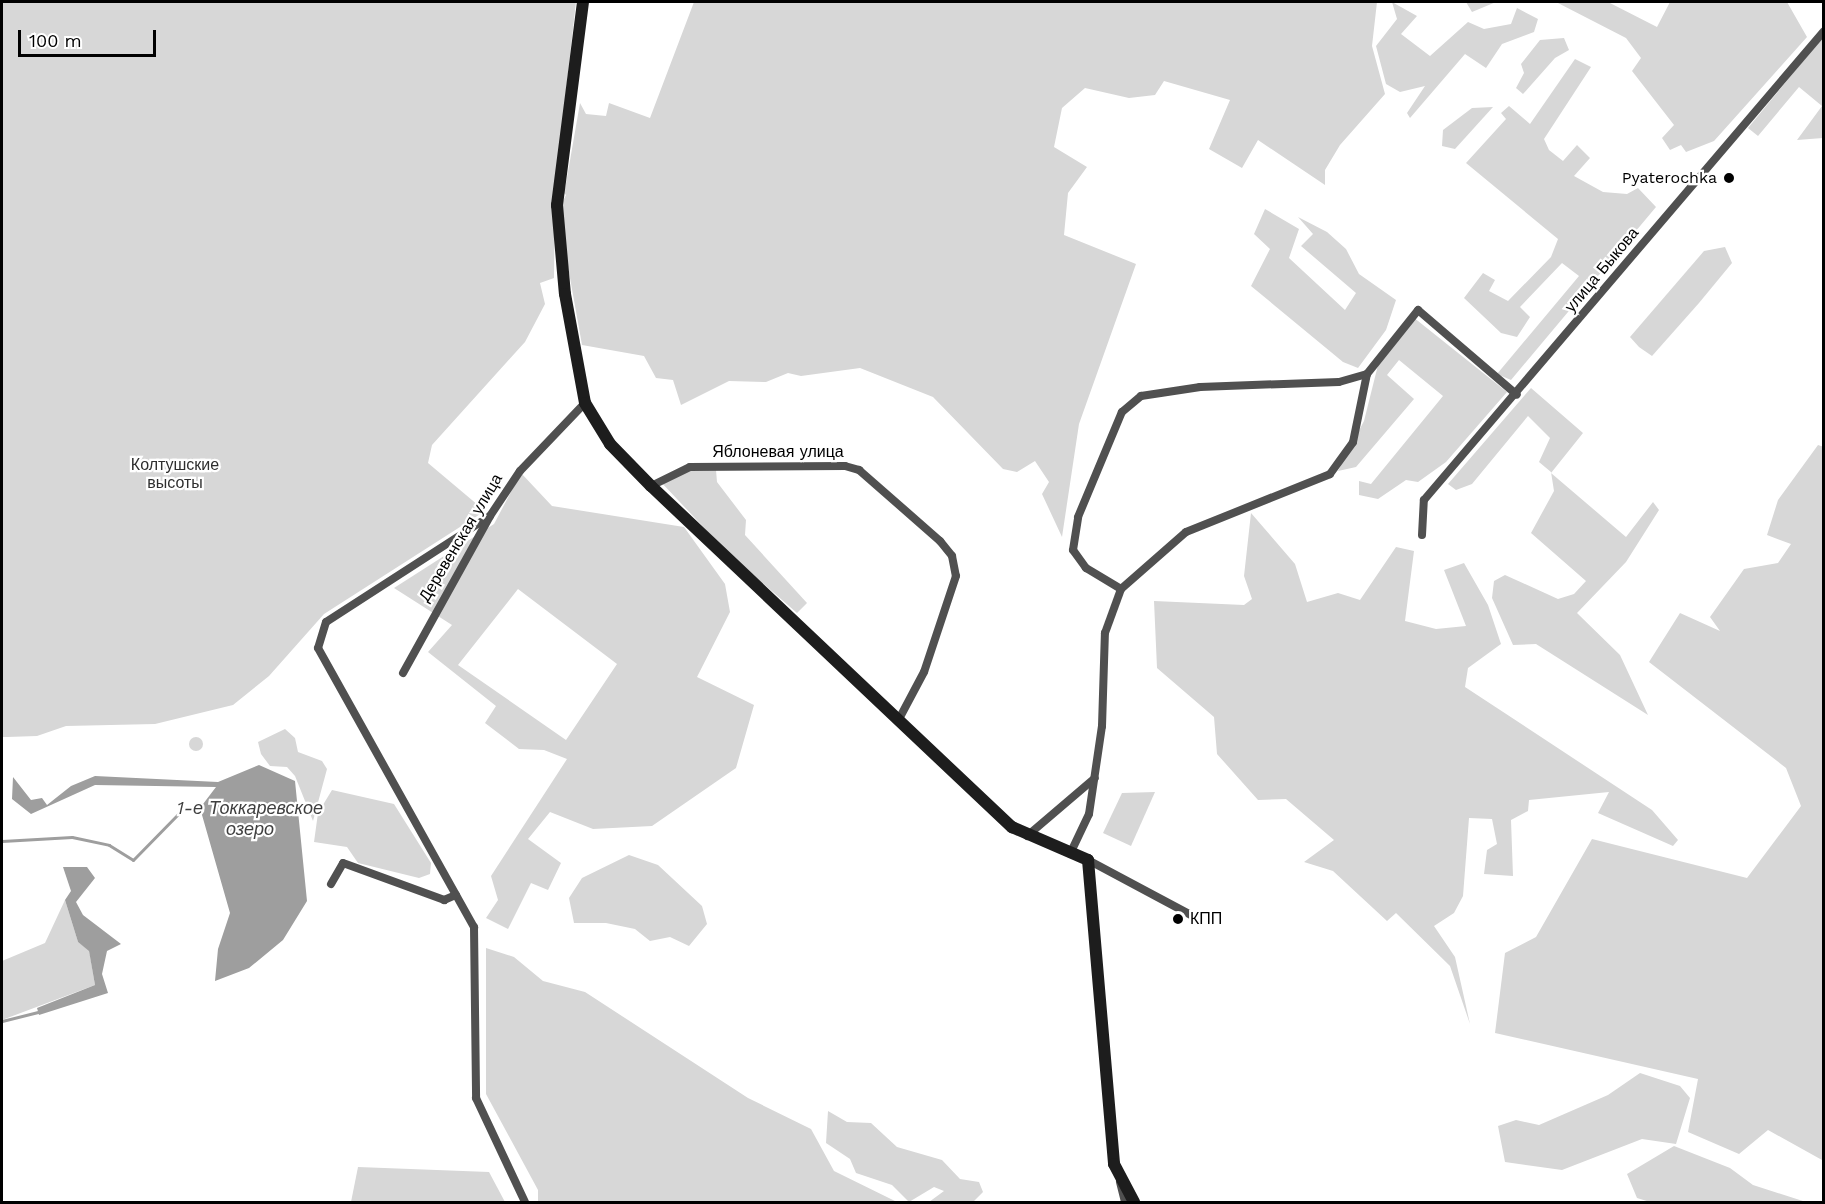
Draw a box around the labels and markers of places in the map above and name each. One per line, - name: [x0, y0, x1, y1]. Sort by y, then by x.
- place label: Pyaterochka: [1622, 168, 1717, 188]
- marker: Pyaterochka: [1722, 171, 1736, 185]
- place label: КПП: [1190, 909, 1222, 929]
- marker: КПП: [1171, 912, 1185, 926]

